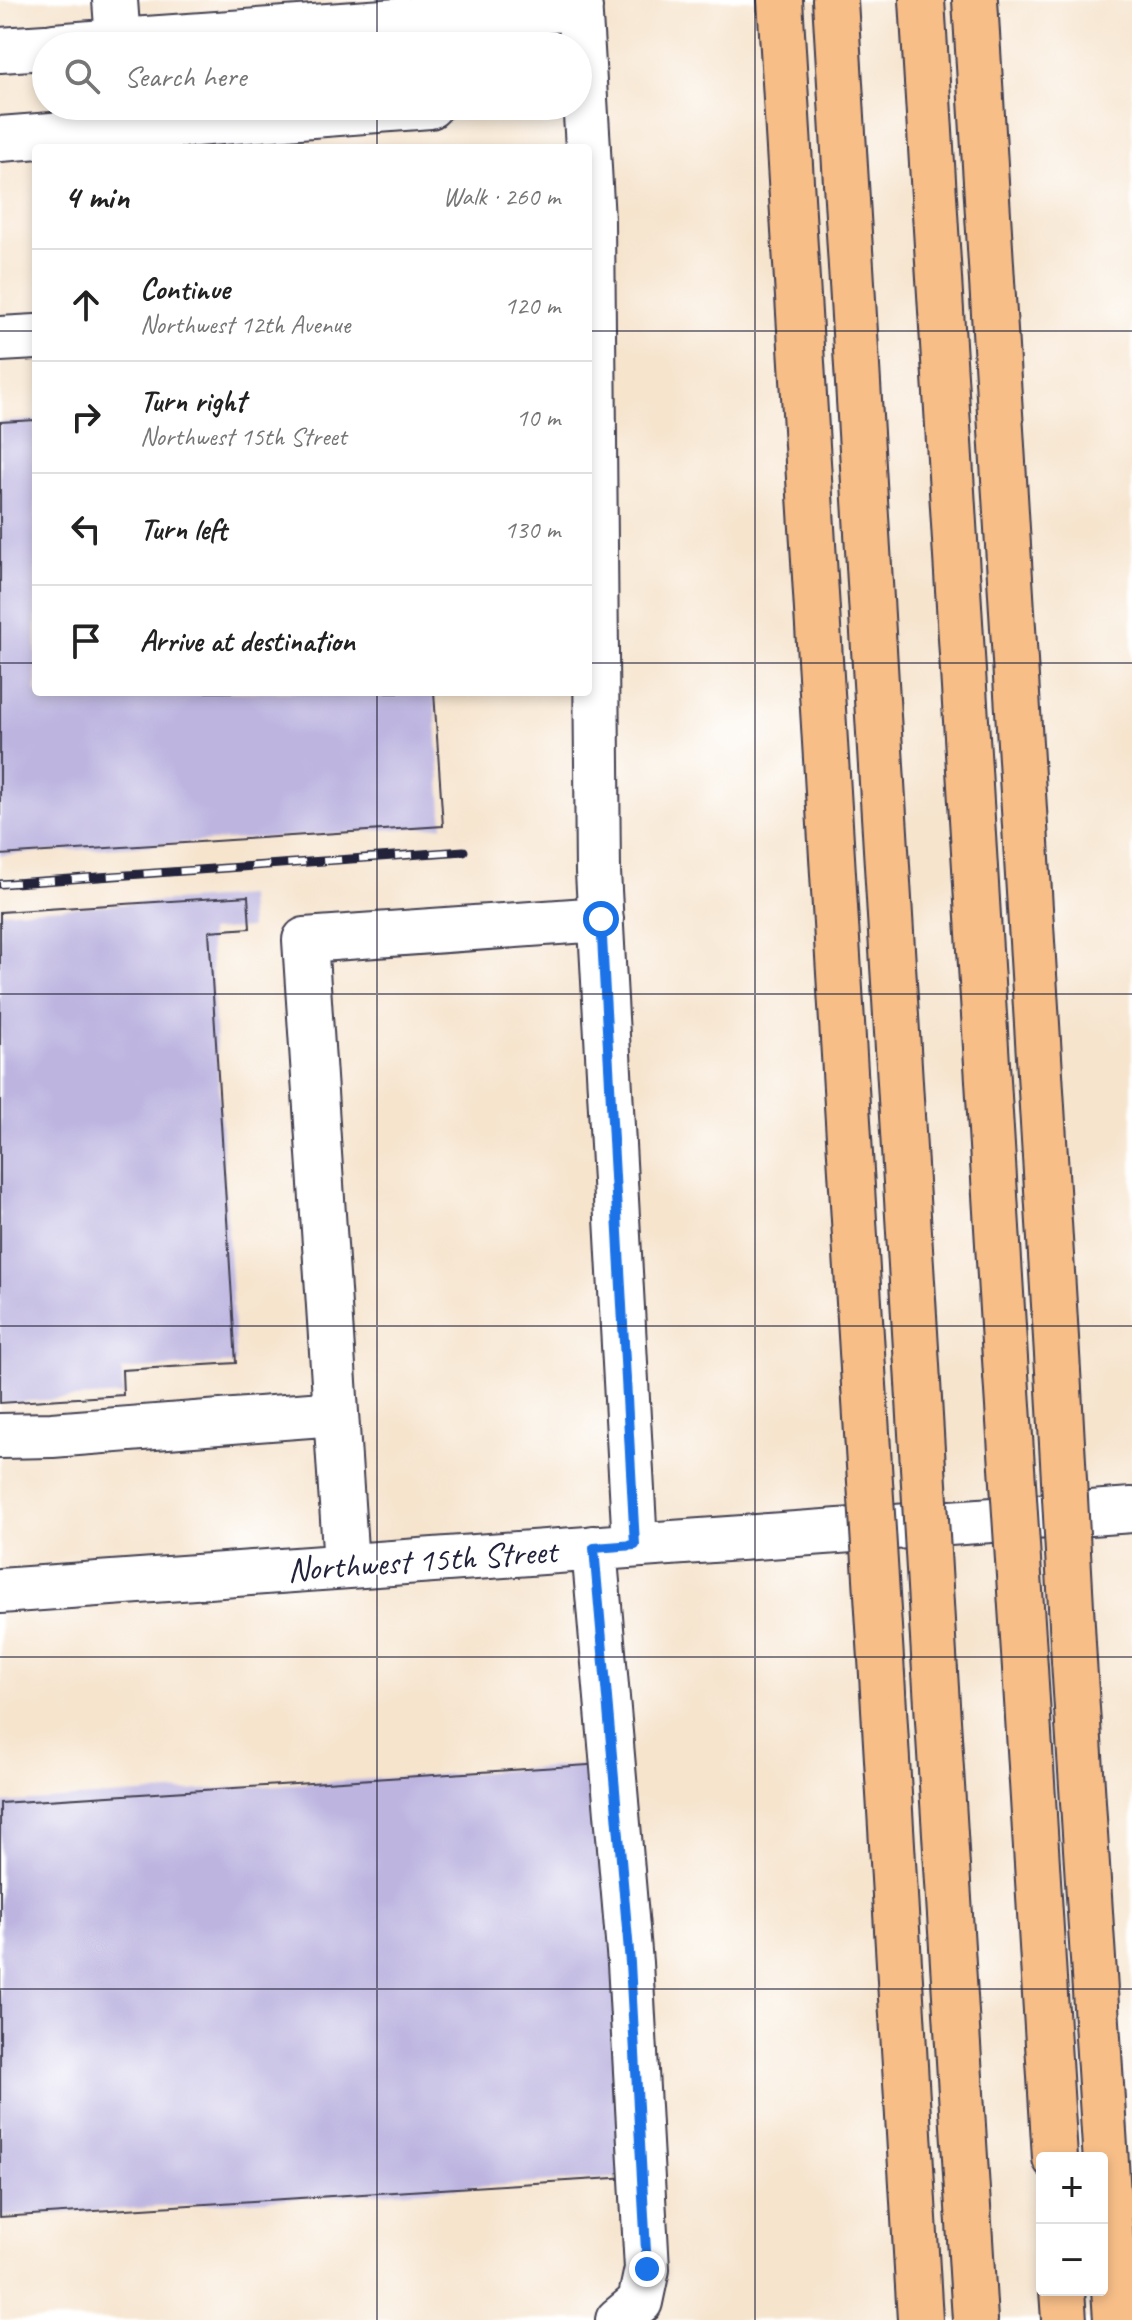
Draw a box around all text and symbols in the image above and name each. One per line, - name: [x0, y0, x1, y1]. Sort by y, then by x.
- search box: [32, 32, 592, 120]
- icon: search: [60, 54, 104, 98]
- text: Search here: [124, 57, 246, 95]
- text: 4 min: [64, 175, 129, 218]
- text: Walk · 260 m: [443, 180, 560, 213]
- text: Continue: [140, 270, 230, 308]
- icon: ahead: [64, 283, 108, 327]
- text: 120 m: [504, 289, 560, 322]
- text: Northwest 12th Avenue: [140, 308, 350, 341]
- text: Turn right: [140, 382, 245, 420]
- icon: right: [64, 395, 108, 439]
- text: 10 m: [516, 401, 560, 434]
- text: Northwest 15th Street: [140, 420, 346, 453]
- icon: left: [64, 507, 108, 551]
- text: Turn left: [140, 510, 227, 548]
- text: 130 m: [504, 513, 560, 546]
- icon: arrive: [64, 619, 108, 663]
- text: Arrive at destination: [140, 622, 355, 660]
- route start: [583, 901, 619, 937]
- street label: Northwest 15th Street: [286, 1529, 562, 1591]
- map controls: [1036, 2152, 1108, 2296]
- button: +: [1036, 2152, 1108, 2224]
- button: −: [1036, 2224, 1108, 2296]
- route end: [629, 2251, 665, 2287]

